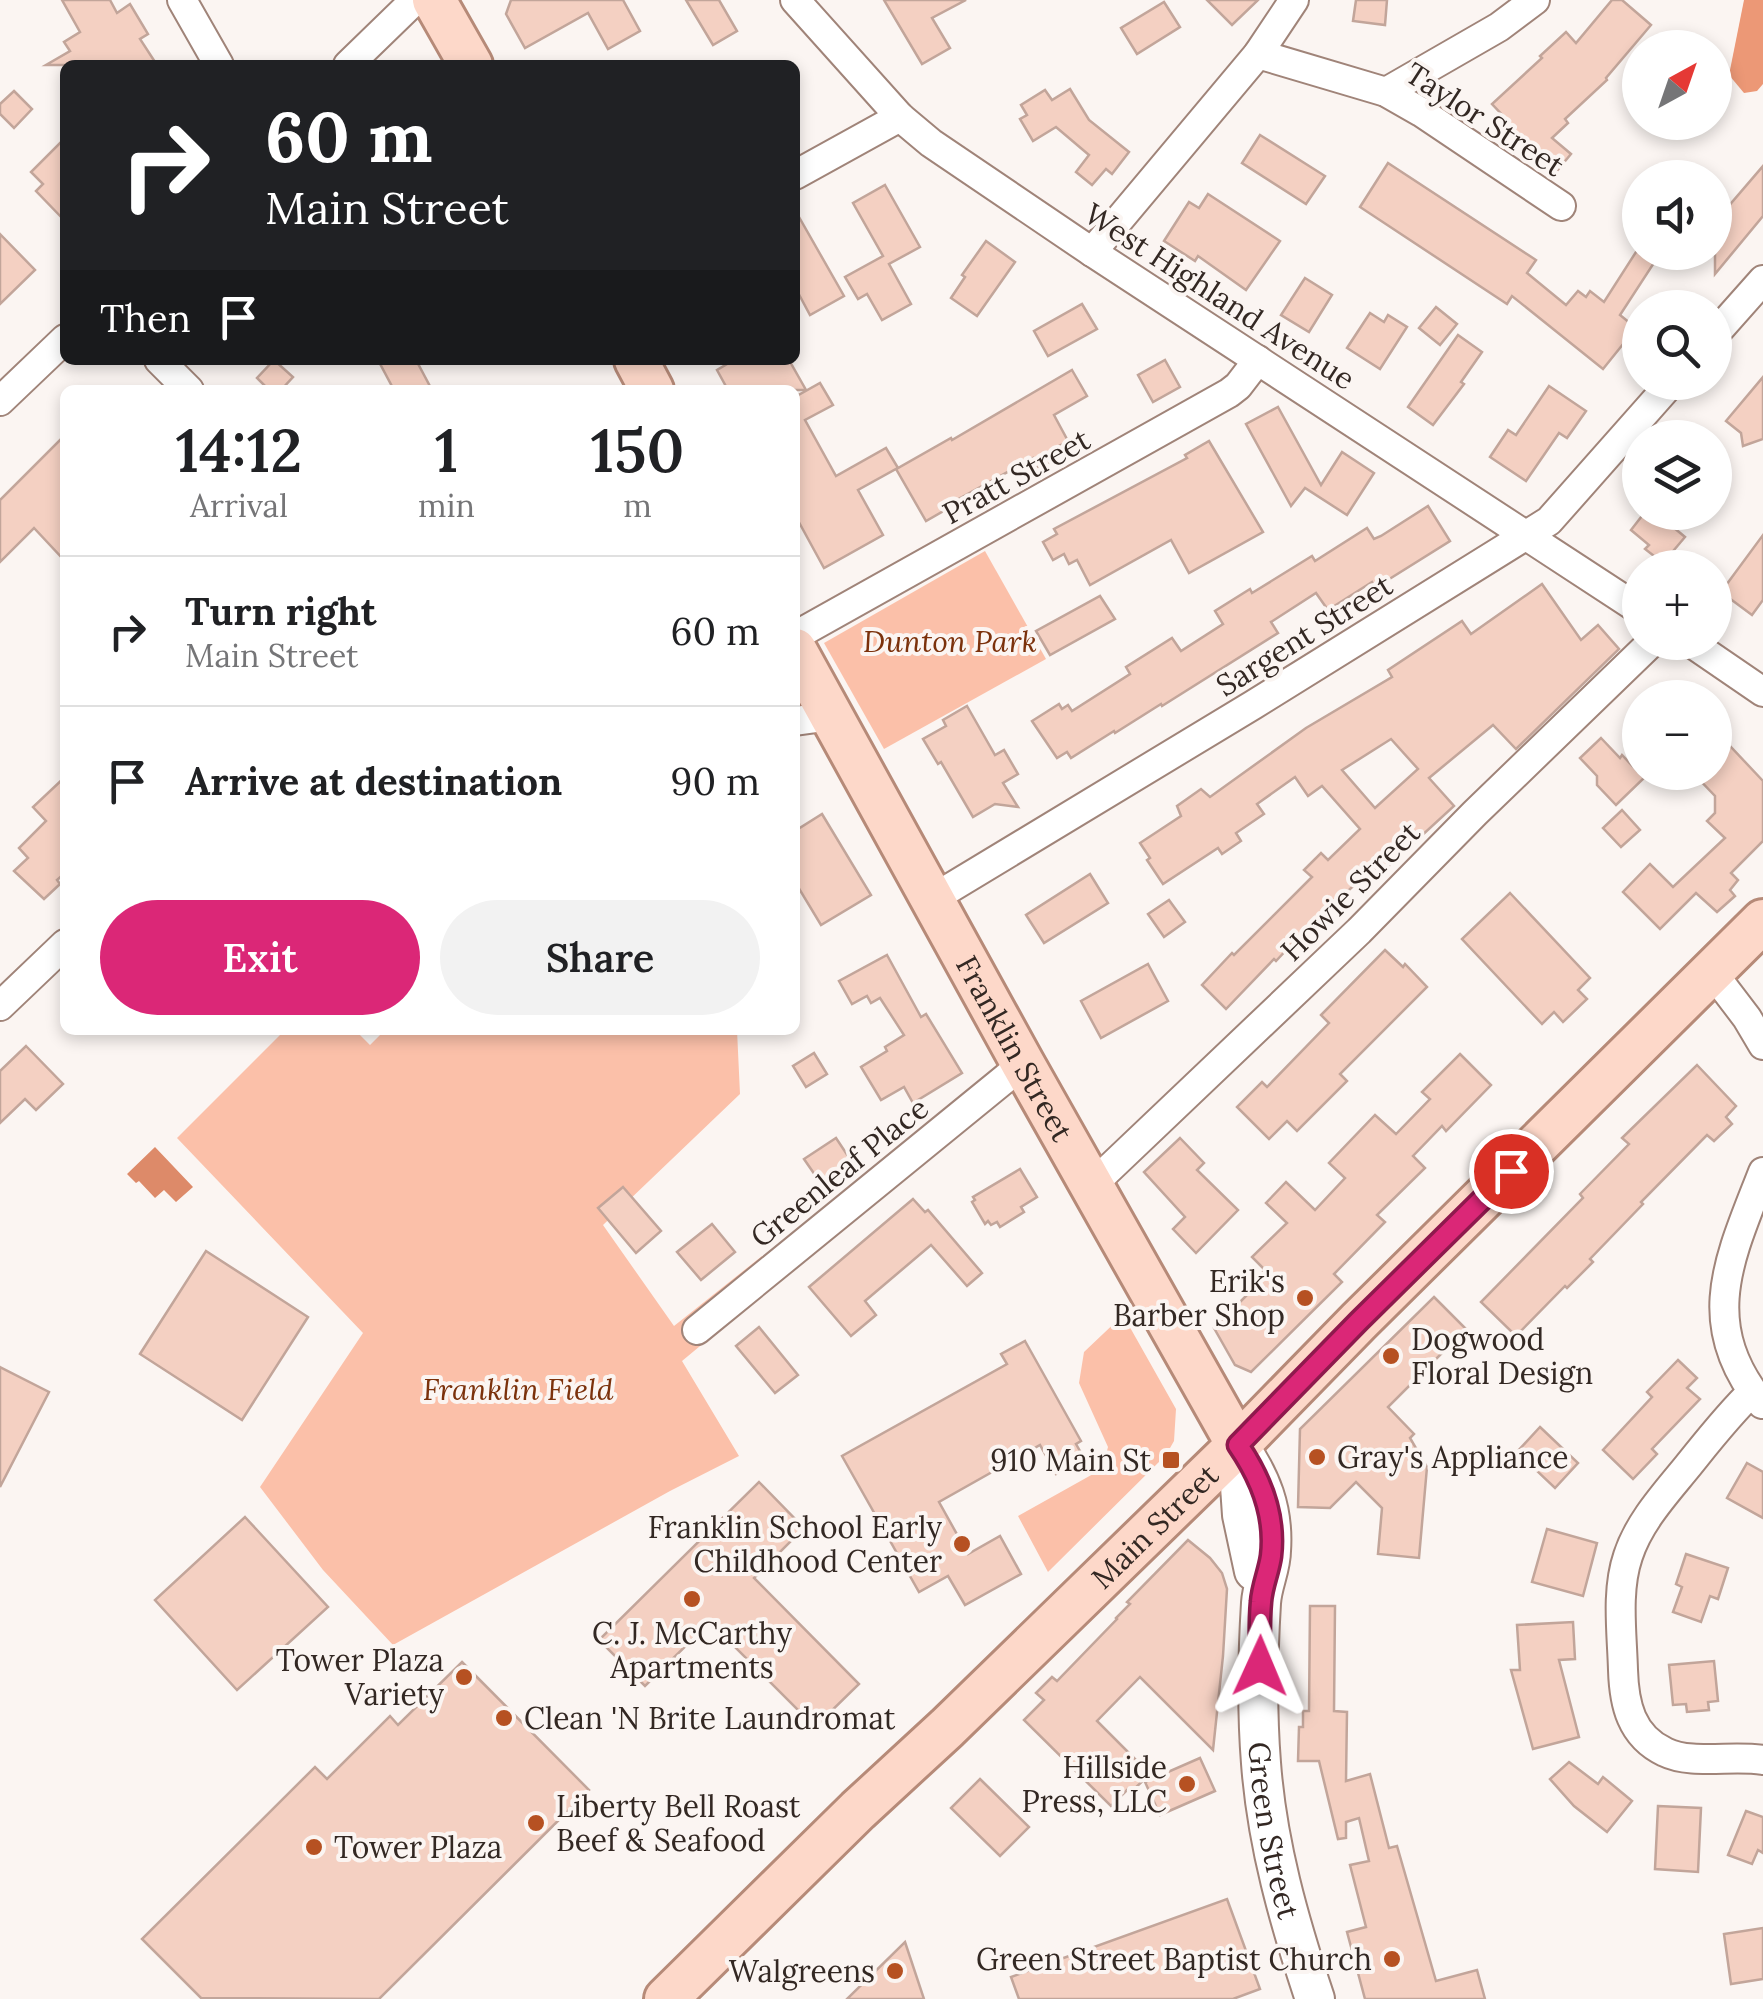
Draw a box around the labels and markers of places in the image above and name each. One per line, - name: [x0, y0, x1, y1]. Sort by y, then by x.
- pin: [1469, 1129, 1554, 1214]
- place label: Erik's Barber Shop: [1113, 1262, 1285, 1334]
- marker: Erik's Barber Shop: [1294, 1287, 1316, 1309]
- place label: Dogwood Floral Design: [1411, 1320, 1593, 1393]
- marker: Dogwood Floral Design: [1380, 1345, 1402, 1367]
- place label: Gray's Appliance: [1337, 1438, 1569, 1477]
- place label: 910 Main St: [990, 1441, 1151, 1479]
- marker: Gray's Appliance: [1306, 1446, 1328, 1468]
- marker: 910 Main St: [1160, 1449, 1182, 1471]
- place label: Franklin School Early Childhood Center: [648, 1508, 942, 1580]
- marker: Franklin School Early Childhood Center: [951, 1533, 973, 1555]
- marker: C. J. McCarthy Apartments: [681, 1588, 703, 1610]
- place label: C. J. McCarthy Apartments: [592, 1614, 792, 1686]
- place label: Tower Plaza Variety: [276, 1641, 444, 1714]
- marker: Tower Plaza Variety: [453, 1666, 475, 1688]
- place label: Clean 'N Brite Laundromat: [524, 1699, 896, 1737]
- marker: Clean 'N Brite Laundromat: [493, 1707, 515, 1729]
- place label: Hillside Press, LLC: [1021, 1748, 1167, 1820]
- marker: Hillside Press, LLC: [1176, 1773, 1198, 1795]
- place label: Liberty Bell Roast Beef & Seafood: [556, 1787, 801, 1859]
- marker: Liberty Bell Roast Beef & Seafood: [525, 1812, 547, 1834]
- place label: Tower Plaza: [334, 1828, 502, 1866]
- marker: Tower Plaza: [303, 1836, 325, 1858]
- place label: Green Street Baptist Church: [976, 1940, 1372, 1978]
- marker: Green Street Baptist Church: [1381, 1948, 1403, 1970]
- place label: Walgreens: [729, 1952, 875, 1991]
- marker: Walgreens: [884, 1960, 906, 1982]

